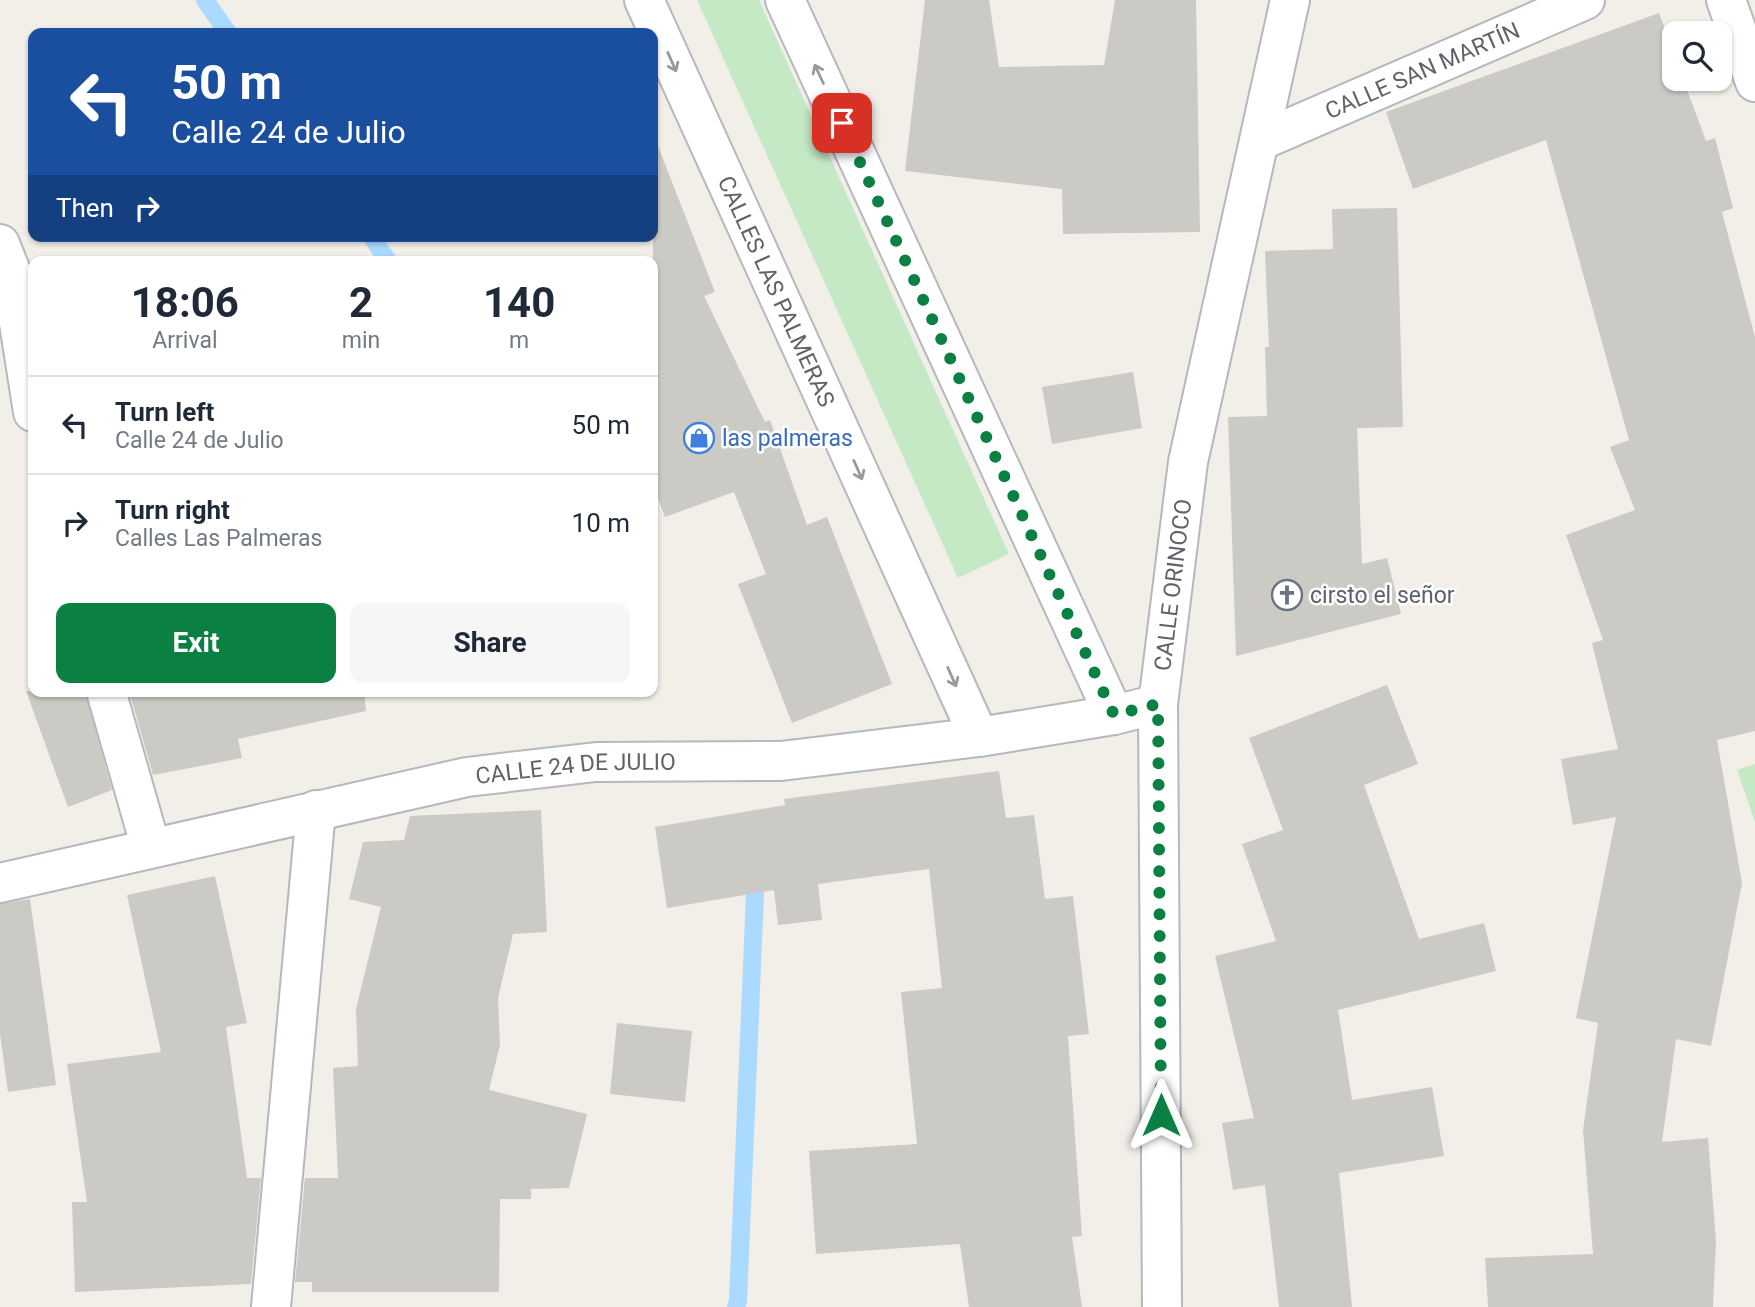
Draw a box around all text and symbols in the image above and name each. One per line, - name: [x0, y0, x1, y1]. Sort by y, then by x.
- street label: CALLE SAN MARTÍN: [1321, 16, 1524, 125]
- map controls: [1662, 21, 1732, 91]
- button: search: [1662, 21, 1732, 91]
- one-way arrow: [666, 51, 679, 72]
- text: 50 m: [171, 54, 282, 111]
- icon: left: [56, 56, 147, 147]
- one-way arrow: [812, 64, 826, 85]
- pin: [812, 93, 872, 153]
- icon: arrive: [823, 104, 861, 142]
- text: Calle 24 de Julio: [171, 113, 406, 151]
- street label: CALLES LAS PALMERAS: [712, 172, 841, 411]
- icon: right: [128, 189, 166, 227]
- text: Then: [56, 193, 114, 223]
- text: 18:06: [131, 278, 239, 327]
- text: 2: [349, 278, 373, 327]
- text: 140: [483, 278, 555, 327]
- text: Arrival: [152, 327, 218, 354]
- text: min: [342, 327, 380, 354]
- text: m: [509, 327, 529, 354]
- text: Turn left: [115, 397, 214, 427]
- icon: left: [56, 406, 94, 444]
- text: 50 m: [572, 410, 630, 440]
- shop icon: las palmeras: [682, 421, 716, 455]
- place label: las palmeras: [722, 425, 853, 452]
- text: Calle 24 de Julio: [115, 427, 284, 454]
- one-way arrow: [852, 459, 865, 480]
- text: Turn right: [115, 495, 230, 525]
- street label: CALLE ORINOCO: [1149, 497, 1197, 672]
- icon: right: [56, 504, 94, 542]
- text: 10 m: [572, 508, 630, 538]
- text: Calles Las Palmeras: [115, 525, 323, 552]
- church icon: cirsto el señor: [1270, 578, 1304, 612]
- place label: cirsto el señor: [1310, 582, 1455, 609]
- button: Exit: [56, 603, 336, 683]
- button: Share: [350, 603, 630, 683]
- one-way arrow: [946, 666, 959, 687]
- street label: CALLE 24 DE JULIO: [474, 748, 676, 789]
- position arrow: [1124, 1078, 1198, 1152]

